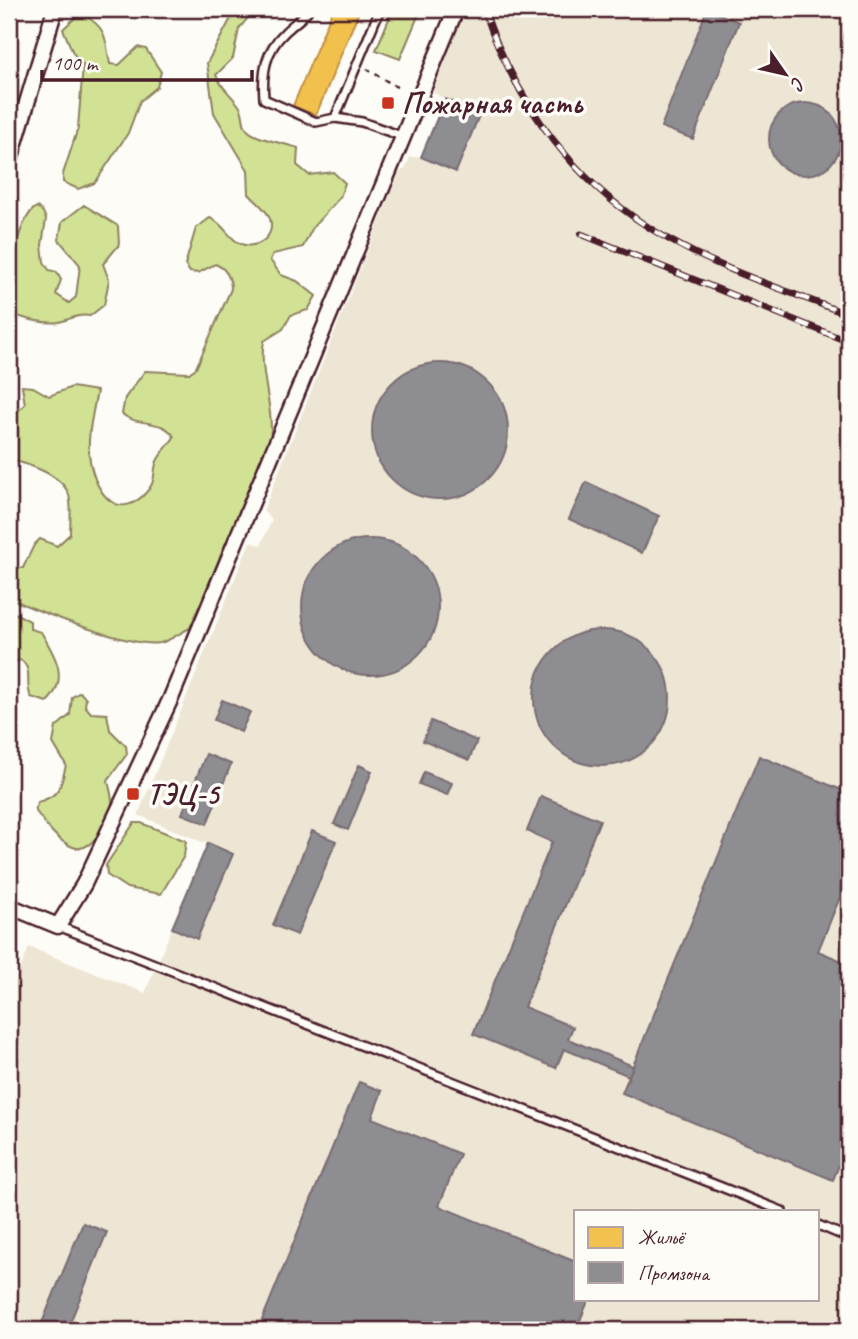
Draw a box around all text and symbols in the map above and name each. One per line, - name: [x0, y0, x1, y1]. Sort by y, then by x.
- scale bar: [42, 38, 252, 82]
- north arrow: [750, 38, 820, 108]
- text: 100 m: [52, 50, 99, 76]
- text: С: [784, 72, 811, 96]
- place label: Пожарная часть: [402, 84, 584, 122]
- marker: Пожарная часть: [380, 95, 396, 111]
- place label: ТЭЦ-5: [147, 775, 221, 813]
- marker: ТЭЦ-5: [125, 786, 141, 802]
- legend: [574, 1210, 820, 1300]
- text: Жильё: [638, 1224, 687, 1250]
- text: Промзона: [638, 1260, 711, 1286]

